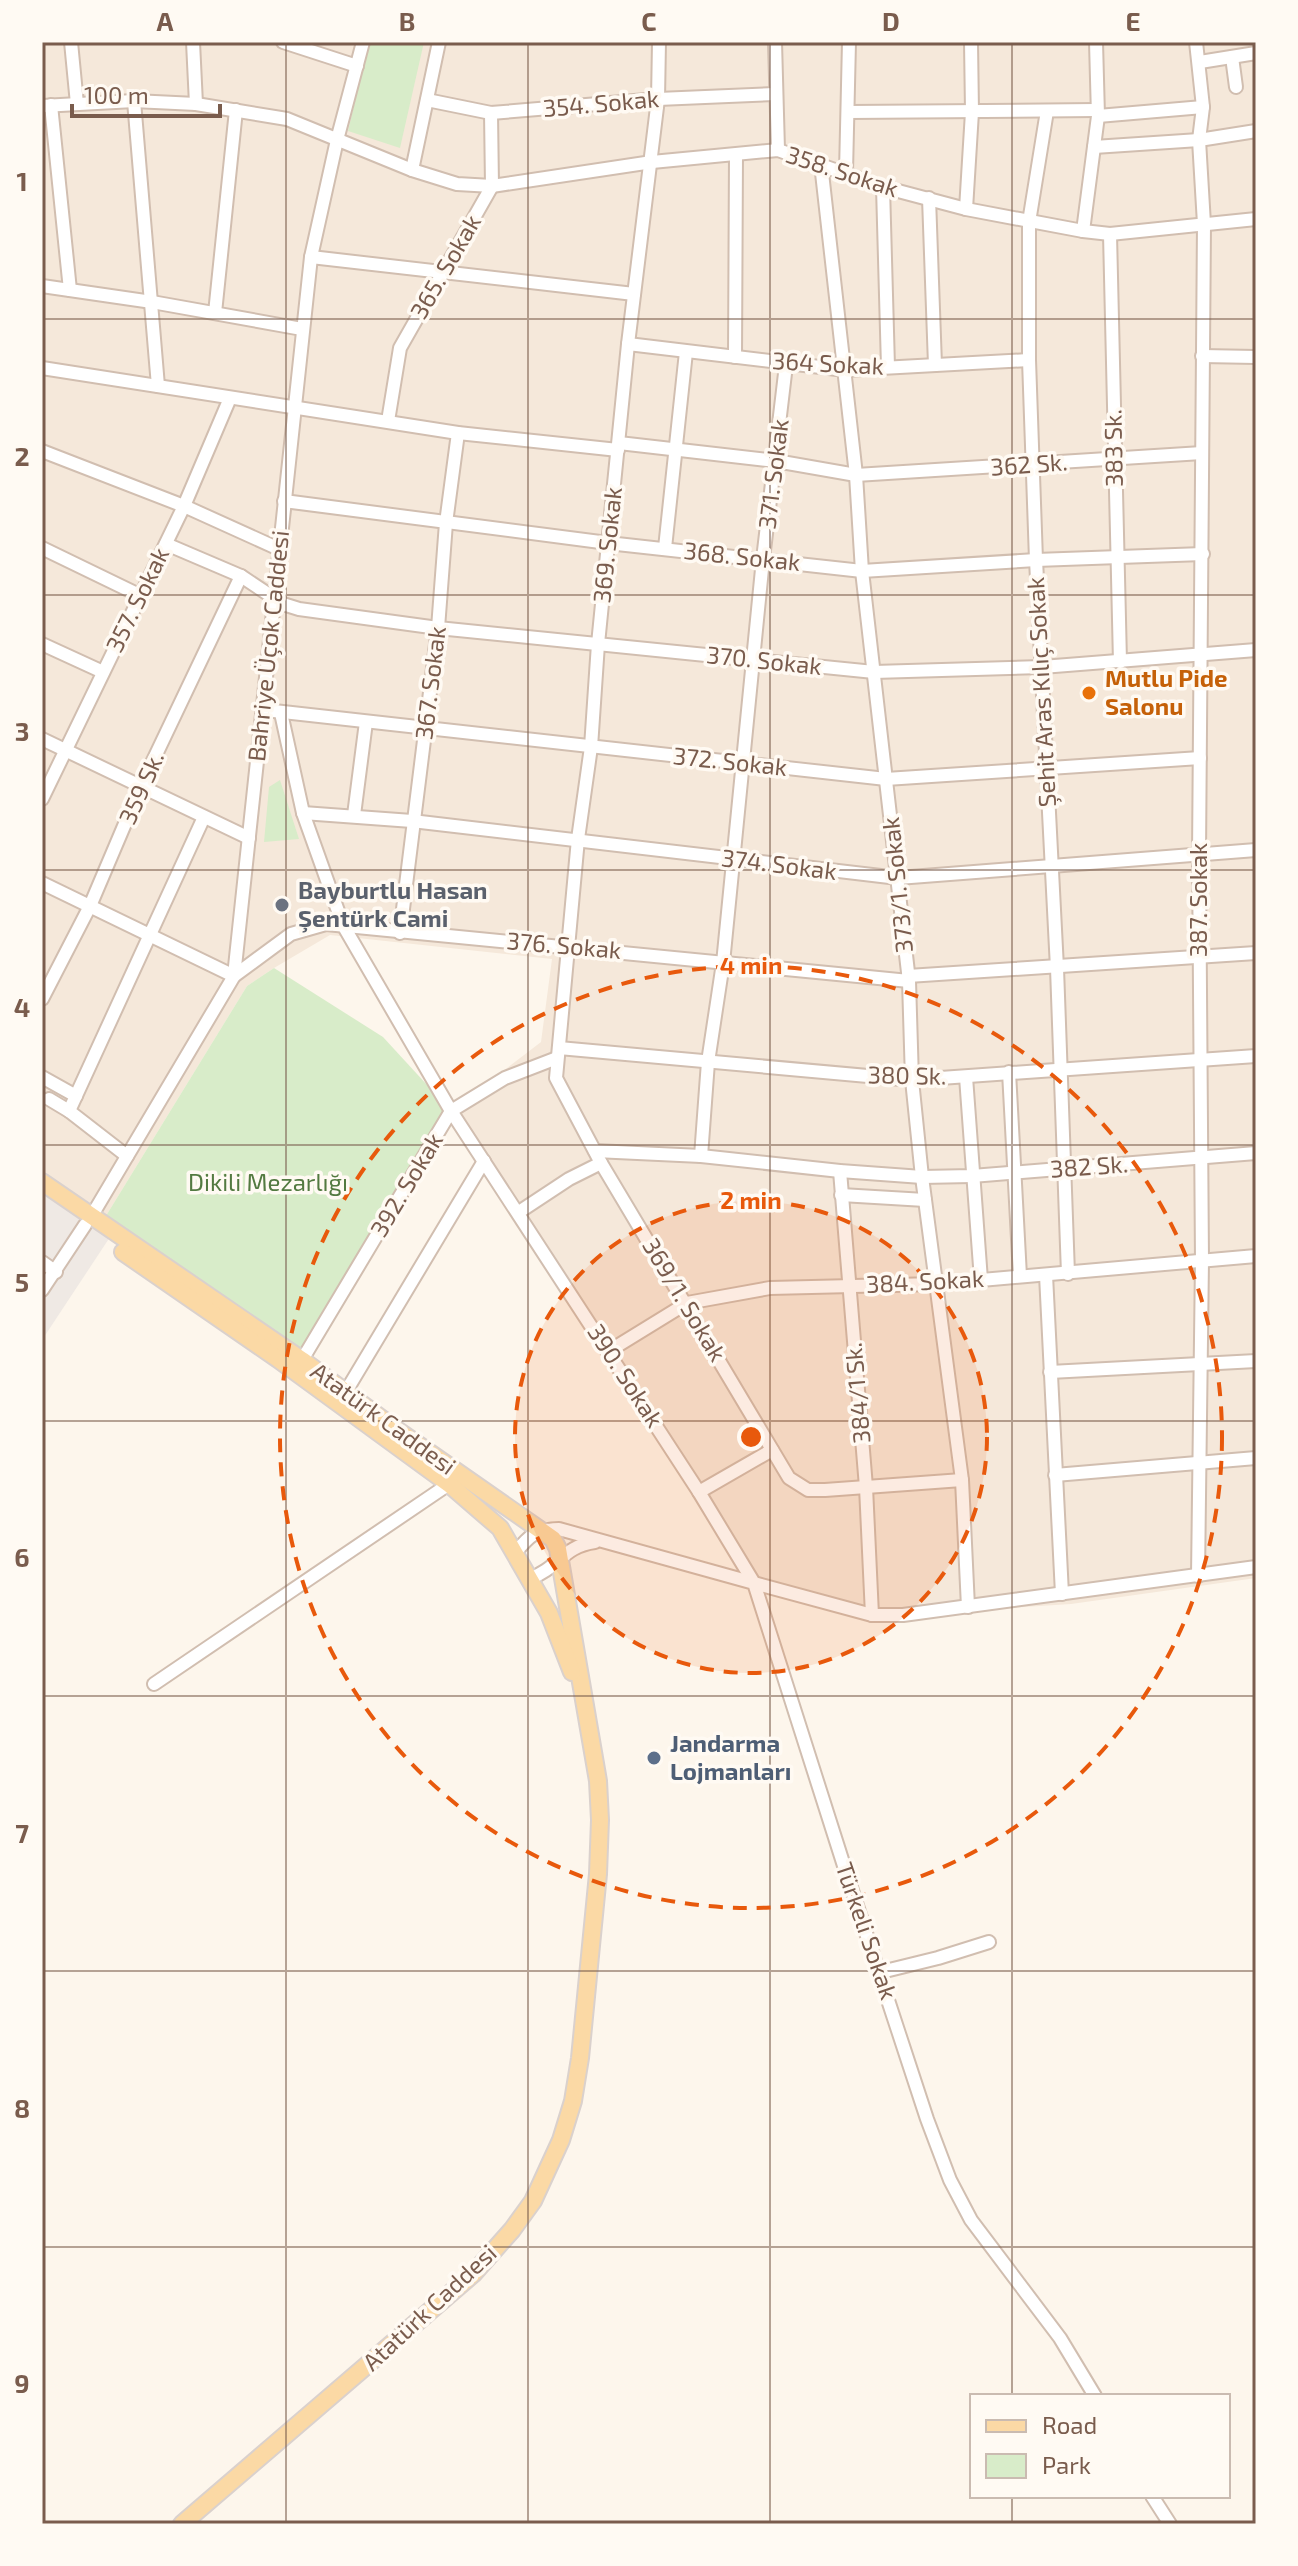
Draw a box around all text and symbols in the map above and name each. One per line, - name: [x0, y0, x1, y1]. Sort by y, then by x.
- text: A: [157, 5, 174, 36]
- text: B: [399, 5, 415, 36]
- text: C: [641, 5, 657, 36]
- text: D: [882, 5, 900, 36]
- text: E: [1125, 5, 1141, 36]
- scale bar: [72, 68, 220, 118]
- text: 100 m: [84, 80, 149, 109]
- street label: 354. Sokak: [542, 83, 660, 122]
- street label: 358. Sokak: [783, 139, 902, 202]
- text: 1: [16, 165, 28, 196]
- street label: 365. Sokak: [403, 209, 486, 324]
- street label: 364 Sokak: [771, 345, 885, 380]
- street label: 383 Sk.: [1097, 409, 1128, 487]
- street label: 371. Sokak: [751, 417, 794, 531]
- text: 2: [14, 440, 30, 471]
- street label: 362 Sk.: [989, 446, 1068, 481]
- street label: 369. Sokak: [586, 485, 627, 604]
- street label: Bahriye Üçok Caddesi: [241, 529, 295, 763]
- street label: 368. Sokak: [682, 535, 802, 576]
- street label: 357. Sokak: [99, 542, 174, 656]
- street label: Şehit Aras Kılıç Sokak: [1020, 576, 1062, 808]
- street label: 367. Sokak: [408, 625, 451, 741]
- street label: 370. Sokak: [705, 639, 823, 680]
- place label: Mutlu Pide Salonu: [1105, 663, 1228, 720]
- marker: Mutlu Pide Salonu: [1080, 684, 1098, 702]
- text: 3: [15, 715, 29, 746]
- street label: 372. Sokak: [672, 740, 789, 781]
- street label: 359 Sk.: [112, 747, 169, 828]
- street label: 373/1. Sokak: [875, 816, 918, 955]
- street label: 374. Sokak: [720, 842, 838, 885]
- street label: 387. Sokak: [1183, 843, 1212, 957]
- place label: Bayburtlu Hasan Şentürk Cami: [298, 875, 488, 933]
- marker: Bayburtlu Hasan Şentürk Cami: [273, 896, 291, 914]
- street label: 376. Sokak: [506, 925, 623, 964]
- text: 4 min: [720, 950, 782, 979]
- text: 4: [14, 991, 30, 1022]
- street label: 380 Sk.: [867, 1059, 947, 1090]
- street label: 392. Sokak: [363, 1127, 448, 1241]
- street label: 382 Sk.: [1049, 1148, 1129, 1183]
- park label: Dikili Mezarlığı: [188, 1167, 348, 1196]
- text: 2 min: [720, 1185, 782, 1214]
- street label: 369/1. Sokak: [637, 1232, 733, 1366]
- street label: 384. Sokak: [865, 1263, 985, 1298]
- text: 5: [15, 1266, 29, 1297]
- street label: 390. Sokak: [582, 1318, 670, 1432]
- street label: 384/1 Sk.: [838, 1341, 875, 1445]
- street label: Atatürk Caddesi: [306, 1355, 462, 1480]
- centre of rings: [737, 1423, 765, 1451]
- text: 6: [14, 1541, 30, 1572]
- place label: Jandarma Lojmanları: [670, 1728, 791, 1785]
- marker: Jandarma Lojmanları: [645, 1749, 663, 1767]
- text: 7: [15, 1817, 29, 1848]
- street label: Türkeli Sokak: [830, 1858, 904, 2003]
- text: 8: [14, 2092, 30, 2123]
- street label: Atatürk Caddesi: [356, 2238, 502, 2376]
- text: 9: [14, 2367, 30, 2398]
- legend: [970, 2394, 1230, 2498]
- text: Road: [1042, 2410, 1097, 2439]
- text: Park: [1042, 2450, 1091, 2479]

